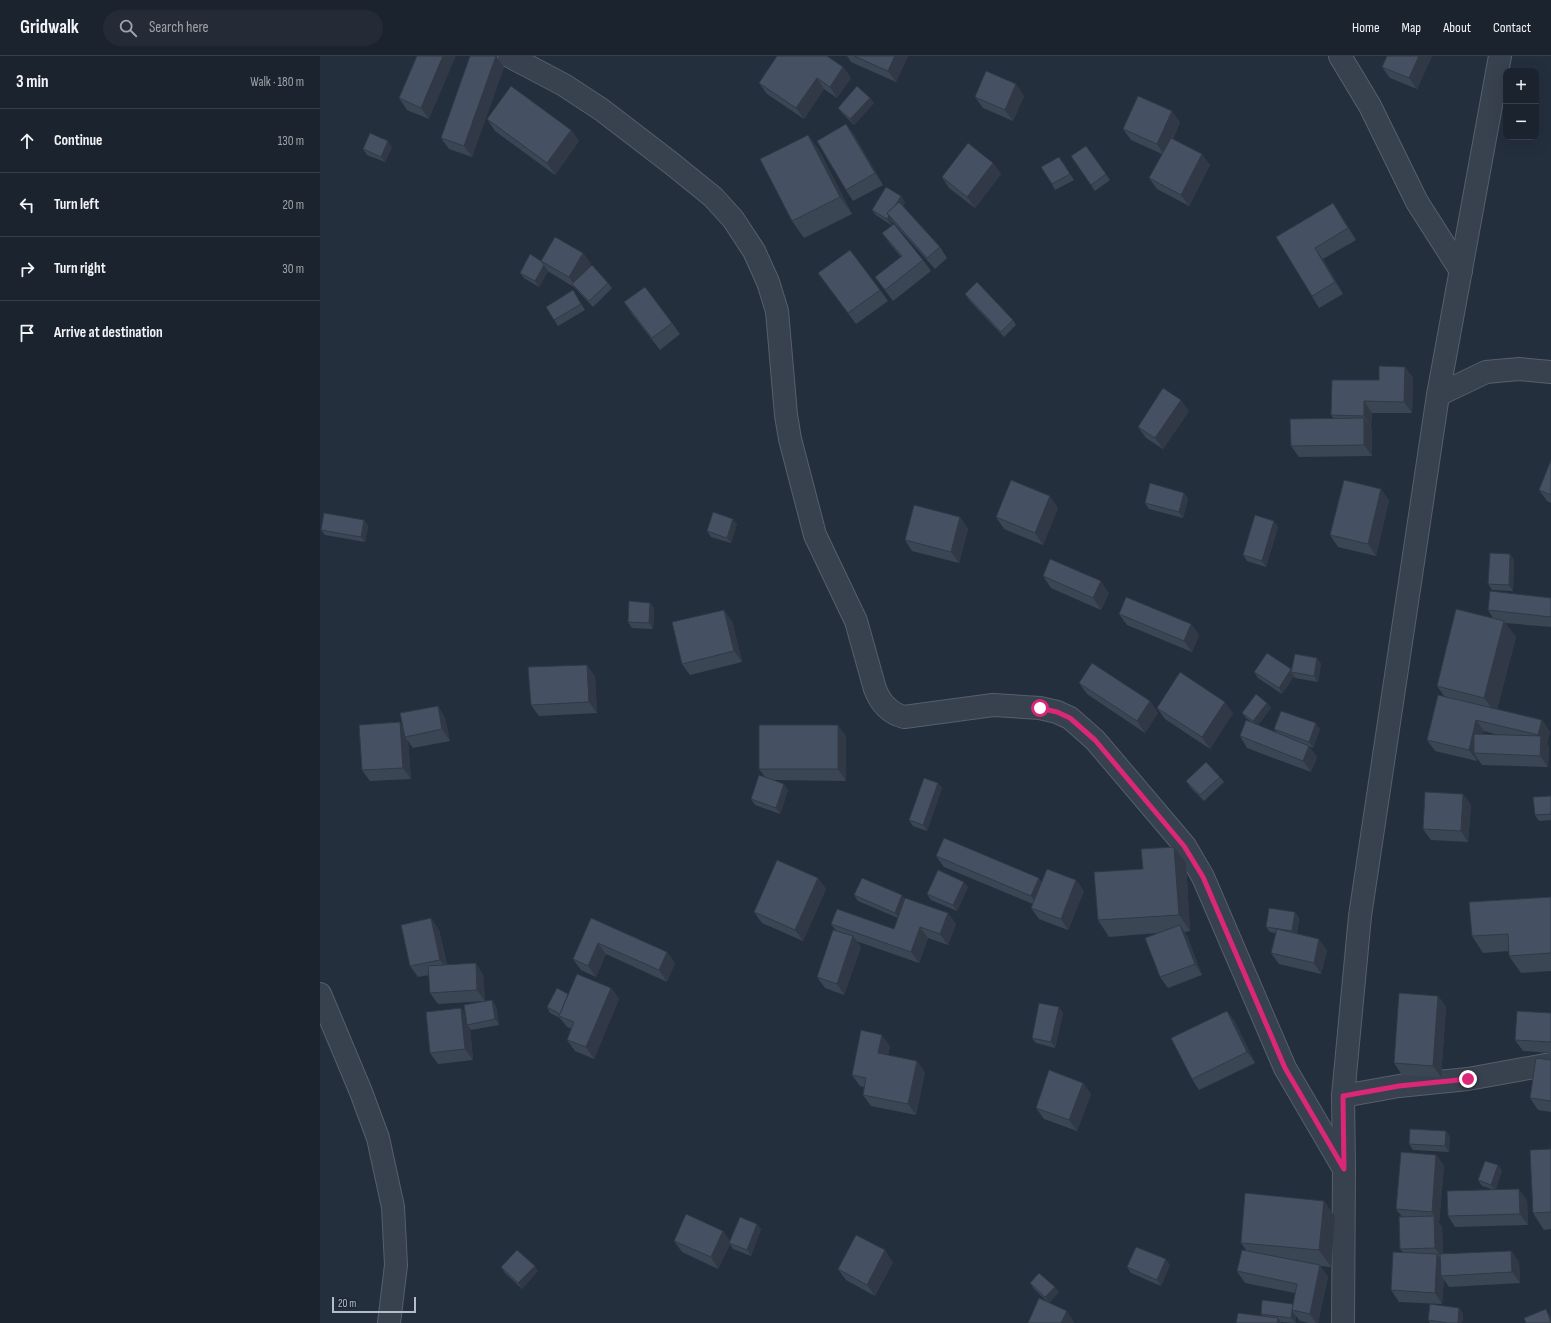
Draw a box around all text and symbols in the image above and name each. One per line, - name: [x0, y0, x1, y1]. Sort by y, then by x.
- search box: [103, 10, 383, 46]
- text: Gridwalk: [20, 16, 79, 39]
- icon: search: [117, 17, 139, 39]
- text: Search here: [149, 18, 209, 37]
- text: Home: [1352, 19, 1380, 36]
- text: Map: [1402, 19, 1421, 36]
- text: About: [1443, 19, 1471, 36]
- text: Contact: [1493, 19, 1531, 36]
- map controls: [1503, 68, 1539, 140]
- button: +: [1503, 68, 1539, 104]
- text: 3 min: [16, 72, 49, 92]
- text: Walk · 180 m: [250, 74, 304, 90]
- button: −: [1503, 104, 1539, 140]
- icon: ahead: [16, 130, 38, 152]
- text: Continue: [54, 131, 103, 150]
- text: 130 m: [278, 133, 304, 149]
- icon: left: [16, 194, 38, 216]
- text: Turn left: [54, 195, 99, 214]
- text: 20 m: [282, 197, 304, 213]
- icon: right: [16, 258, 38, 280]
- text: Turn right: [54, 259, 106, 278]
- text: 30 m: [282, 261, 304, 277]
- icon: arrive: [16, 322, 38, 344]
- text: Arrive at destination: [54, 323, 163, 342]
- route start: [1031, 699, 1049, 717]
- route end: [1459, 1070, 1477, 1088]
- scale bar: [332, 1295, 416, 1314]
- text: 20 m: [338, 1297, 356, 1310]

